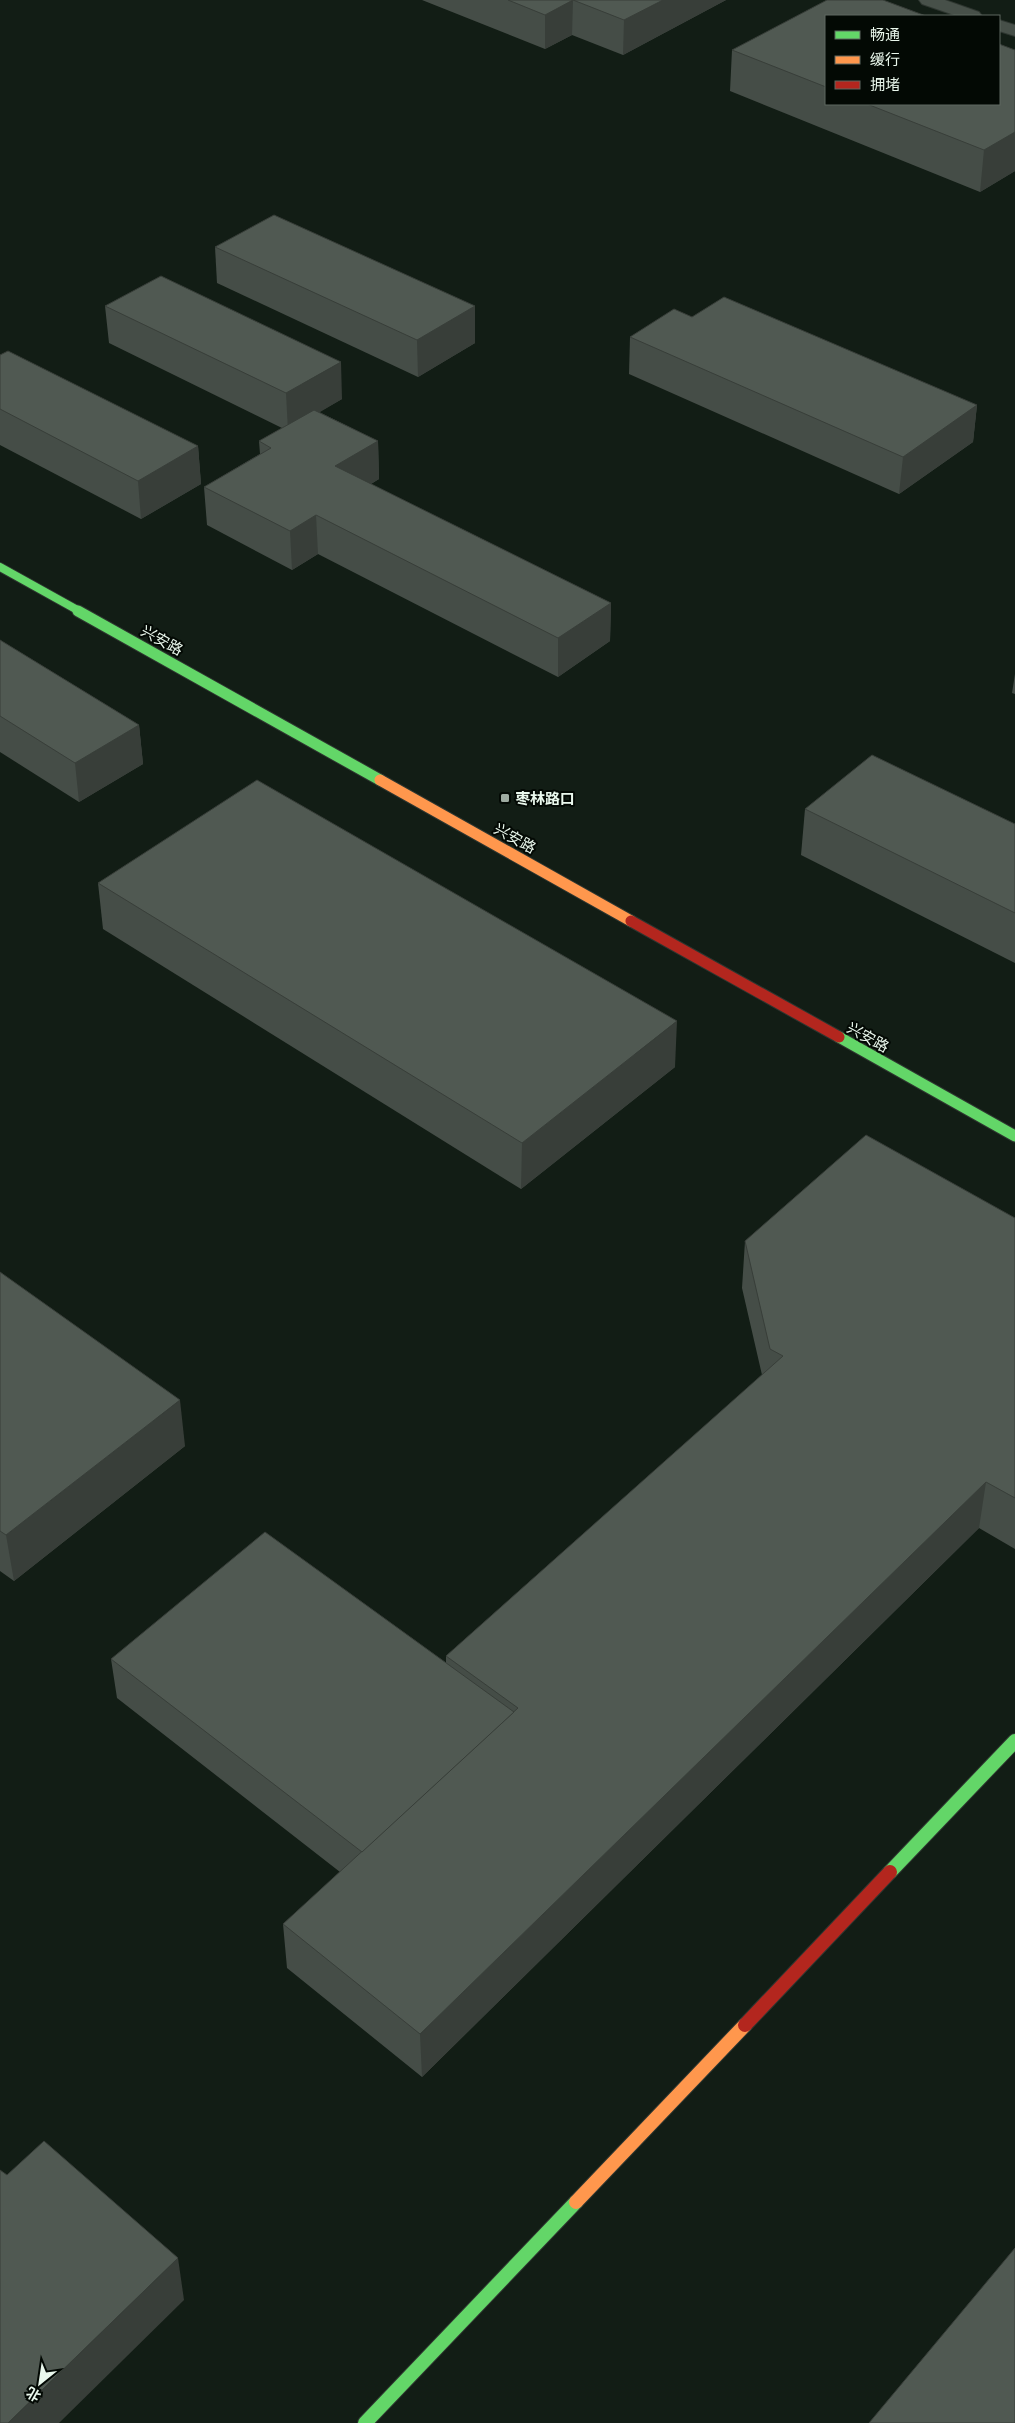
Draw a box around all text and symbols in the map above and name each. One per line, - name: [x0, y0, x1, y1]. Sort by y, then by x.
- legend: [825, 15, 1000, 105]
- text: 畅通: [870, 25, 900, 44]
- text: 缓行: [870, 50, 900, 69]
- text: 拥堵: [870, 75, 900, 94]
- street label: 兴安路: [138, 621, 186, 659]
- place label: 枣林路口: [515, 789, 575, 808]
- marker: 枣林路口: [499, 792, 511, 804]
- street label: 兴安路: [491, 819, 539, 857]
- street label: 兴安路: [844, 1018, 892, 1056]
- north arrow: [15, 2358, 65, 2408]
- text: 北: [23, 2383, 44, 2406]

